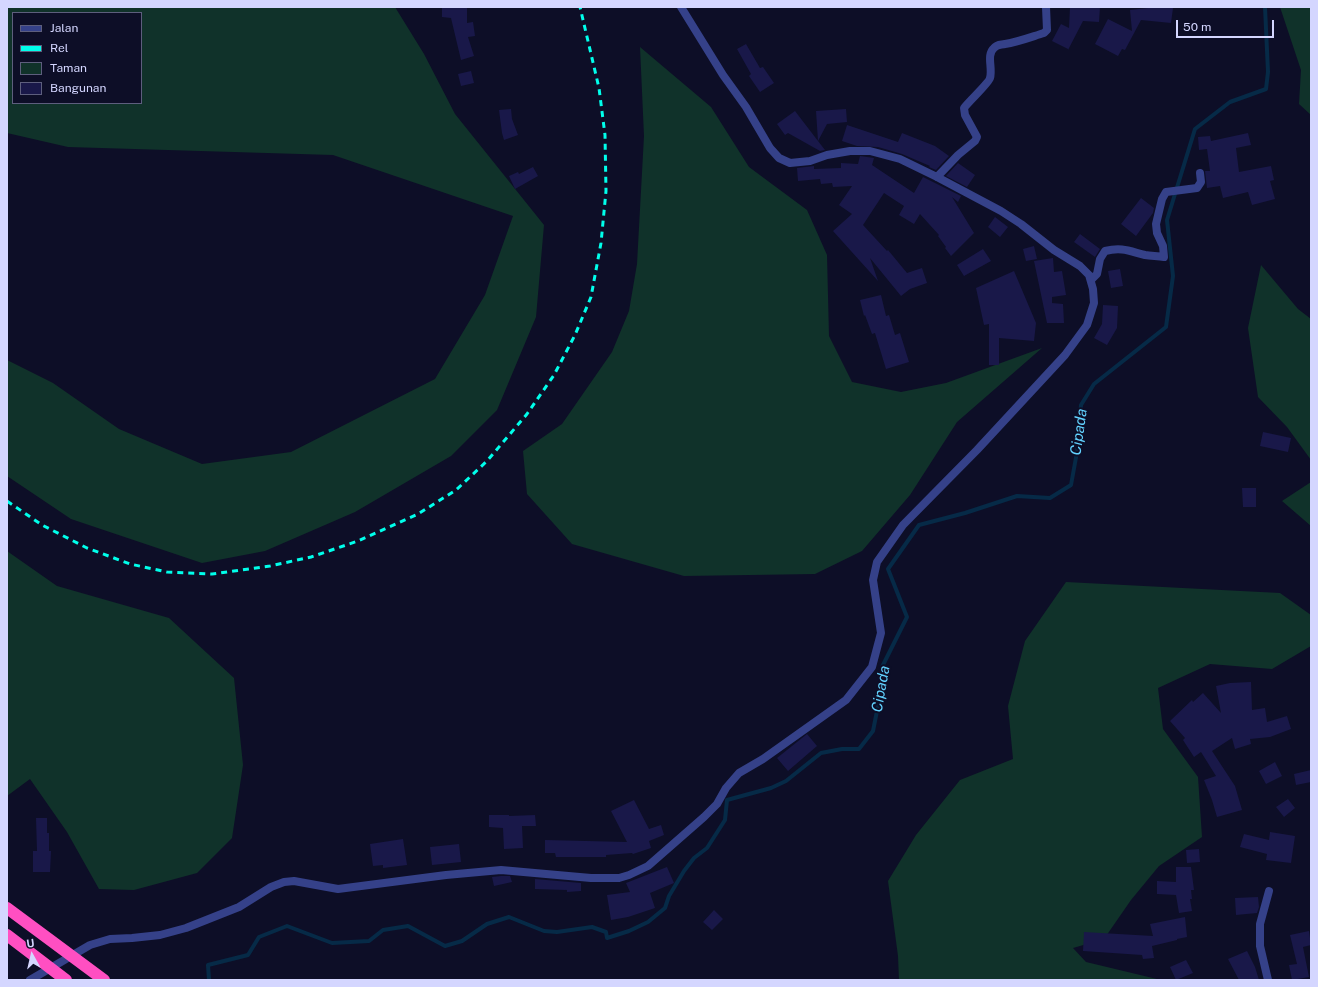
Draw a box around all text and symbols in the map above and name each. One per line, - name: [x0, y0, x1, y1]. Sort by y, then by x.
- legend: [12, 12, 142, 104]
- scale bar: [1178, 12, 1276, 38]
- text: 50 m: [1183, 20, 1211, 34]
- text: Jalan: [50, 21, 78, 35]
- text: Rel: [50, 41, 68, 55]
- text: Taman: [50, 61, 87, 75]
- text: Bangunan: [50, 81, 106, 95]
- water label: Cipada: [1067, 408, 1091, 456]
- water label: Cipada: [868, 664, 894, 714]
- north arrow: [12, 935, 52, 975]
- text: U: [26, 937, 35, 950]

